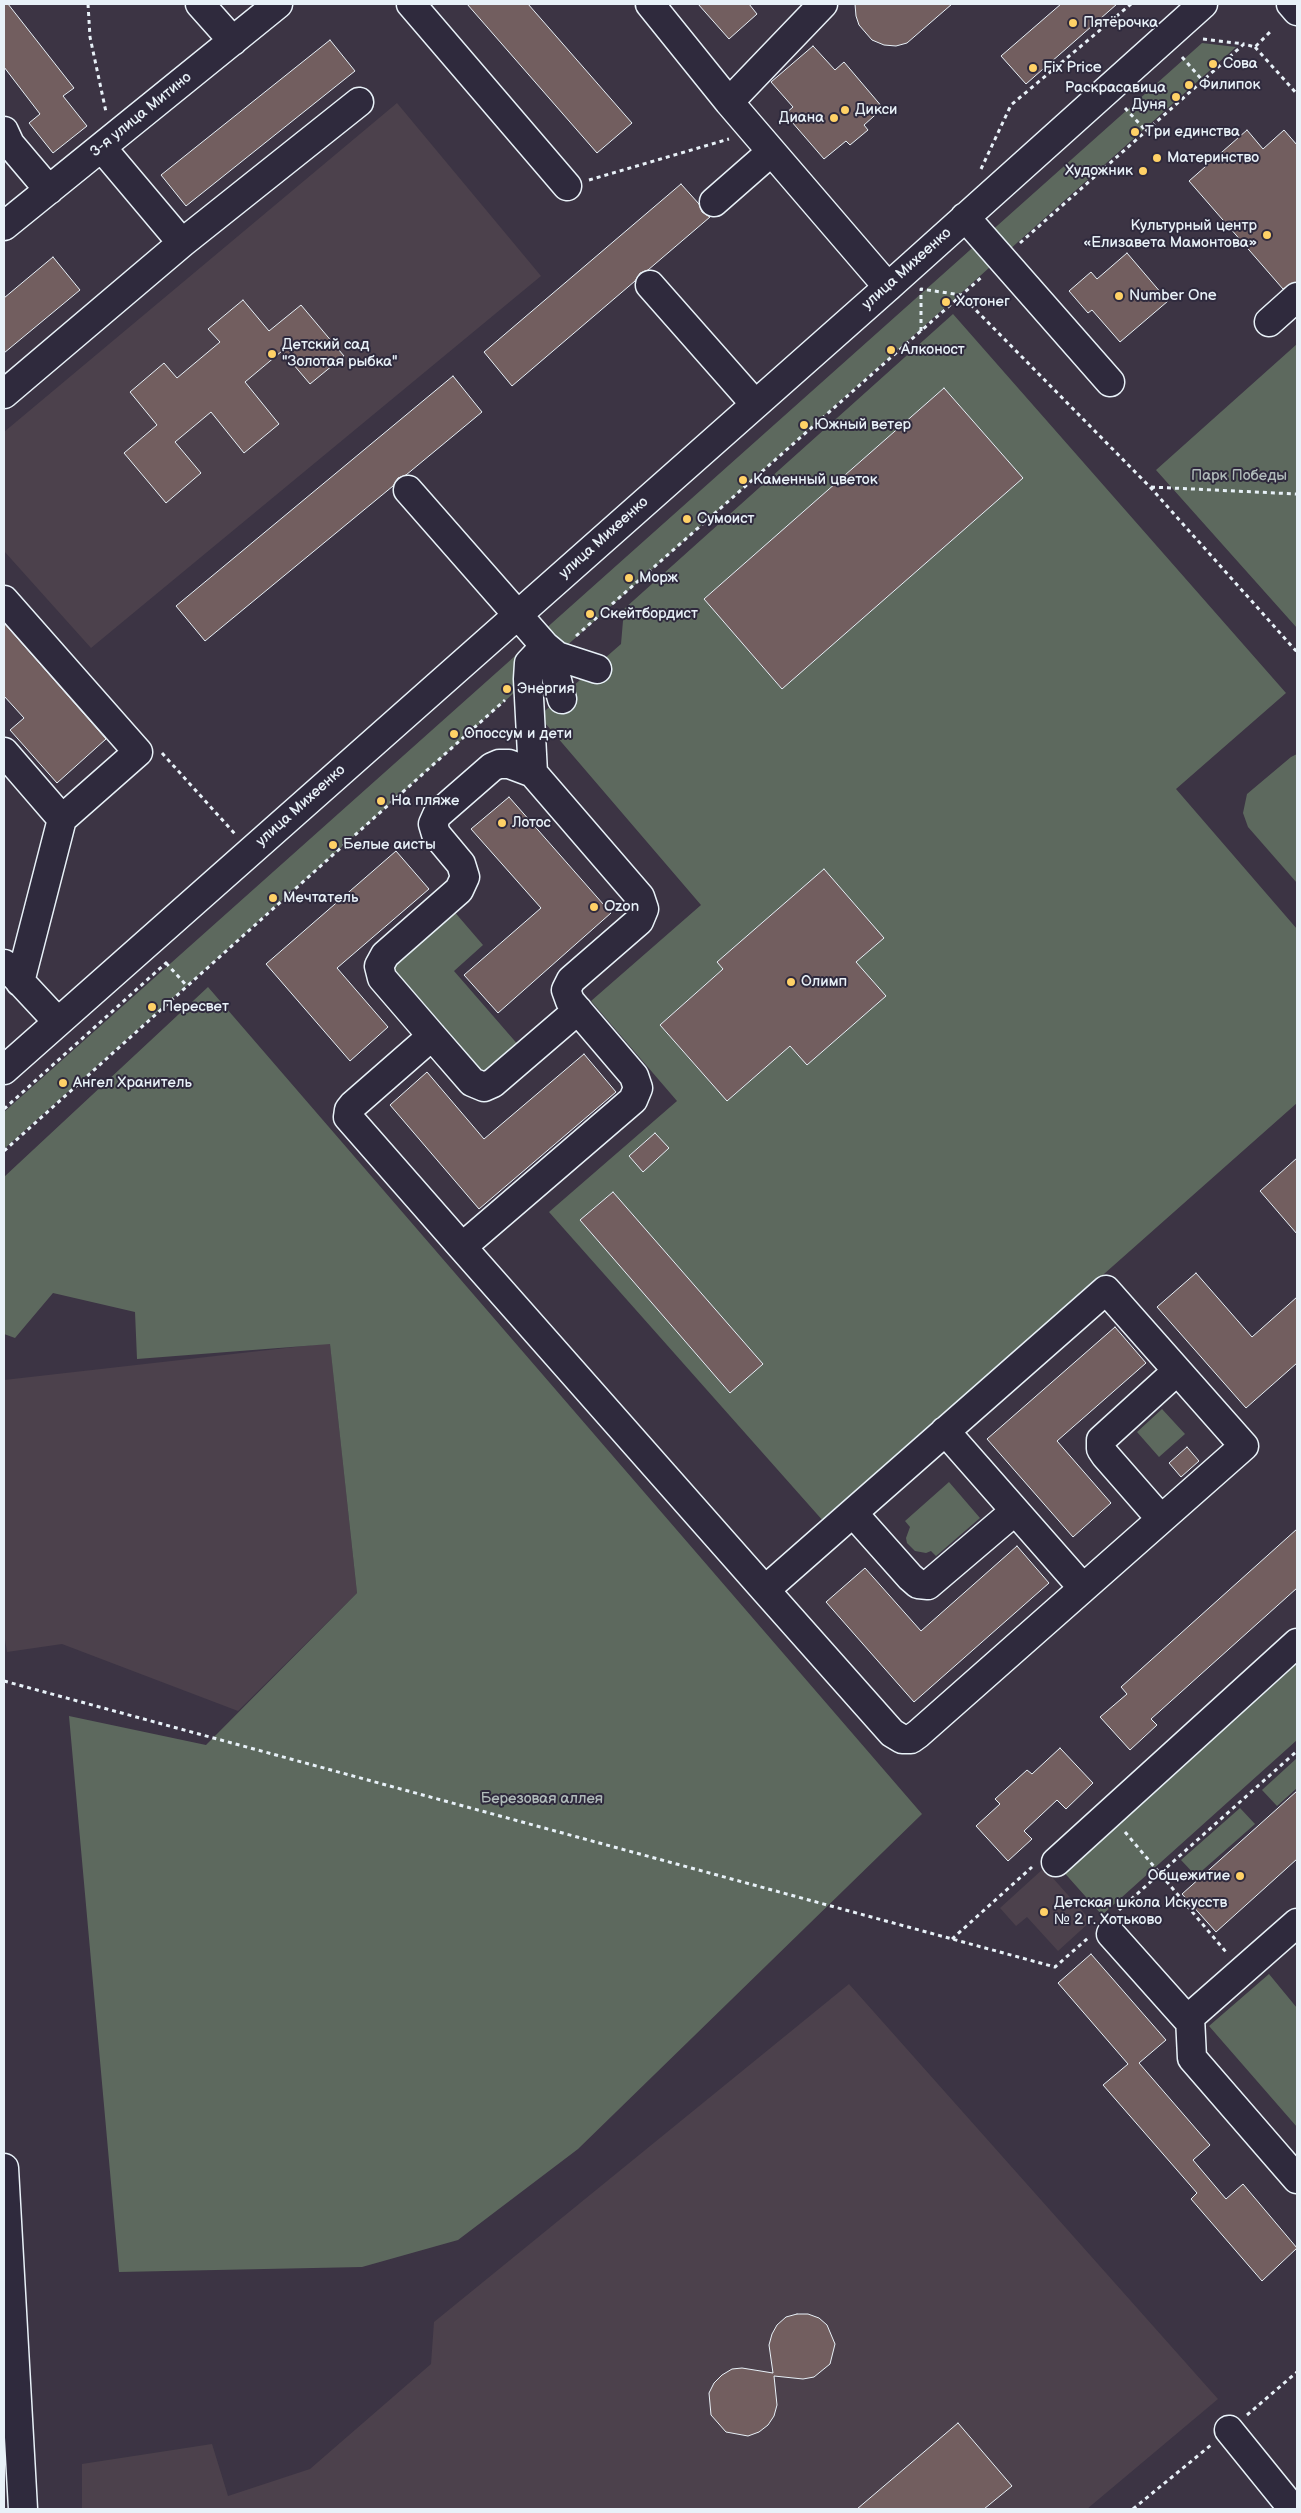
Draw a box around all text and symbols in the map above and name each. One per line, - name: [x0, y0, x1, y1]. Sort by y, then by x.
- place label: Пятёрочка: [1083, 14, 1158, 32]
- marker: Пятёрочка: [1067, 17, 1079, 29]
- place label: Сова: [1223, 55, 1258, 73]
- marker: Сова: [1207, 58, 1219, 70]
- place label: Fix Price: [1043, 59, 1102, 77]
- marker: Fix Price: [1027, 62, 1039, 74]
- street label: 3-я улица Митино: [87, 69, 195, 161]
- place label: Филипок: [1199, 76, 1260, 94]
- place label: Раскрасавица Дуня: [1065, 79, 1166, 114]
- marker: Филипок: [1183, 79, 1195, 91]
- marker: Раскрасавица Дуня: [1170, 91, 1182, 103]
- place label: Дикси: [855, 101, 897, 119]
- marker: Дикси: [839, 104, 851, 116]
- place label: Диана: [779, 109, 824, 127]
- marker: Диана: [828, 112, 840, 124]
- place label: Три единства: [1145, 123, 1240, 141]
- marker: Три единства: [1129, 126, 1141, 138]
- place label: Материнство: [1167, 149, 1259, 167]
- marker: Материнство: [1151, 152, 1163, 164]
- place label: Художник: [1065, 162, 1133, 180]
- marker: Художник: [1137, 165, 1149, 177]
- place label: Культурный центр «Елизавета Мамонтова»: [1083, 217, 1257, 252]
- street label: улица Михеенко: [859, 224, 955, 314]
- marker: Культурный центр «Елизавета Мамонтова»: [1261, 229, 1273, 241]
- place label: Number One: [1129, 287, 1217, 305]
- marker: Number One: [1113, 290, 1125, 302]
- place label: Хотонег: [956, 293, 1010, 311]
- marker: Хотонег: [940, 296, 952, 308]
- place label: Детский сад "Золотая рыбка": [282, 336, 398, 371]
- place label: Алконост: [901, 341, 965, 359]
- marker: Алконост: [885, 344, 897, 356]
- marker: Детский сад "Золотая рыбка": [266, 348, 278, 360]
- place label: Южный ветер: [814, 416, 911, 434]
- marker: Южный ветер: [798, 419, 810, 431]
- park label: Парк Победы: [1191, 467, 1287, 485]
- place label: Каменный цветок: [753, 471, 878, 489]
- marker: Каменный цветок: [737, 474, 749, 486]
- street label: улица Михеенко: [556, 493, 652, 583]
- place label: Сумоист: [697, 510, 754, 528]
- marker: Сумоист: [681, 513, 693, 525]
- place label: Морж: [639, 569, 678, 587]
- marker: Морж: [623, 572, 635, 584]
- place label: Скейтбордист: [600, 605, 698, 623]
- marker: Скейтбордист: [584, 608, 596, 620]
- place label: Энергия: [517, 680, 575, 698]
- marker: Энергия: [501, 683, 513, 695]
- place label: Опоссум и дети: [464, 725, 572, 743]
- marker: Опоссум и дети: [448, 728, 460, 740]
- street label: улица Михеенко: [253, 761, 349, 851]
- place label: На пляже: [391, 792, 459, 810]
- marker: На пляже: [375, 795, 387, 807]
- place label: Лотос: [512, 814, 551, 832]
- marker: Лотос: [496, 817, 508, 829]
- place label: Белые аисты: [343, 836, 436, 854]
- marker: Белые аисты: [327, 839, 339, 851]
- place label: Мечтатель: [283, 889, 358, 907]
- marker: Мечтатель: [267, 892, 279, 904]
- place label: Ozon: [604, 898, 639, 916]
- marker: Ozon: [588, 901, 600, 913]
- place label: Олимп: [801, 973, 847, 991]
- marker: Олимп: [785, 976, 797, 988]
- place label: Пересвет: [162, 998, 229, 1016]
- marker: Пересвет: [146, 1001, 158, 1013]
- place label: Ангел Хранитель: [73, 1074, 192, 1092]
- marker: Ангел Хранитель: [57, 1077, 69, 1089]
- park label: Березовая аллея: [481, 1790, 603, 1808]
- place label: Общежитие: [1148, 1867, 1230, 1885]
- marker: Общежитие: [1234, 1870, 1246, 1882]
- place label: Детская школа Искусств № 2 г. Хотьково: [1054, 1894, 1227, 1929]
- marker: Детская школа Искусств № 2 г. Хотьково: [1038, 1906, 1050, 1918]

